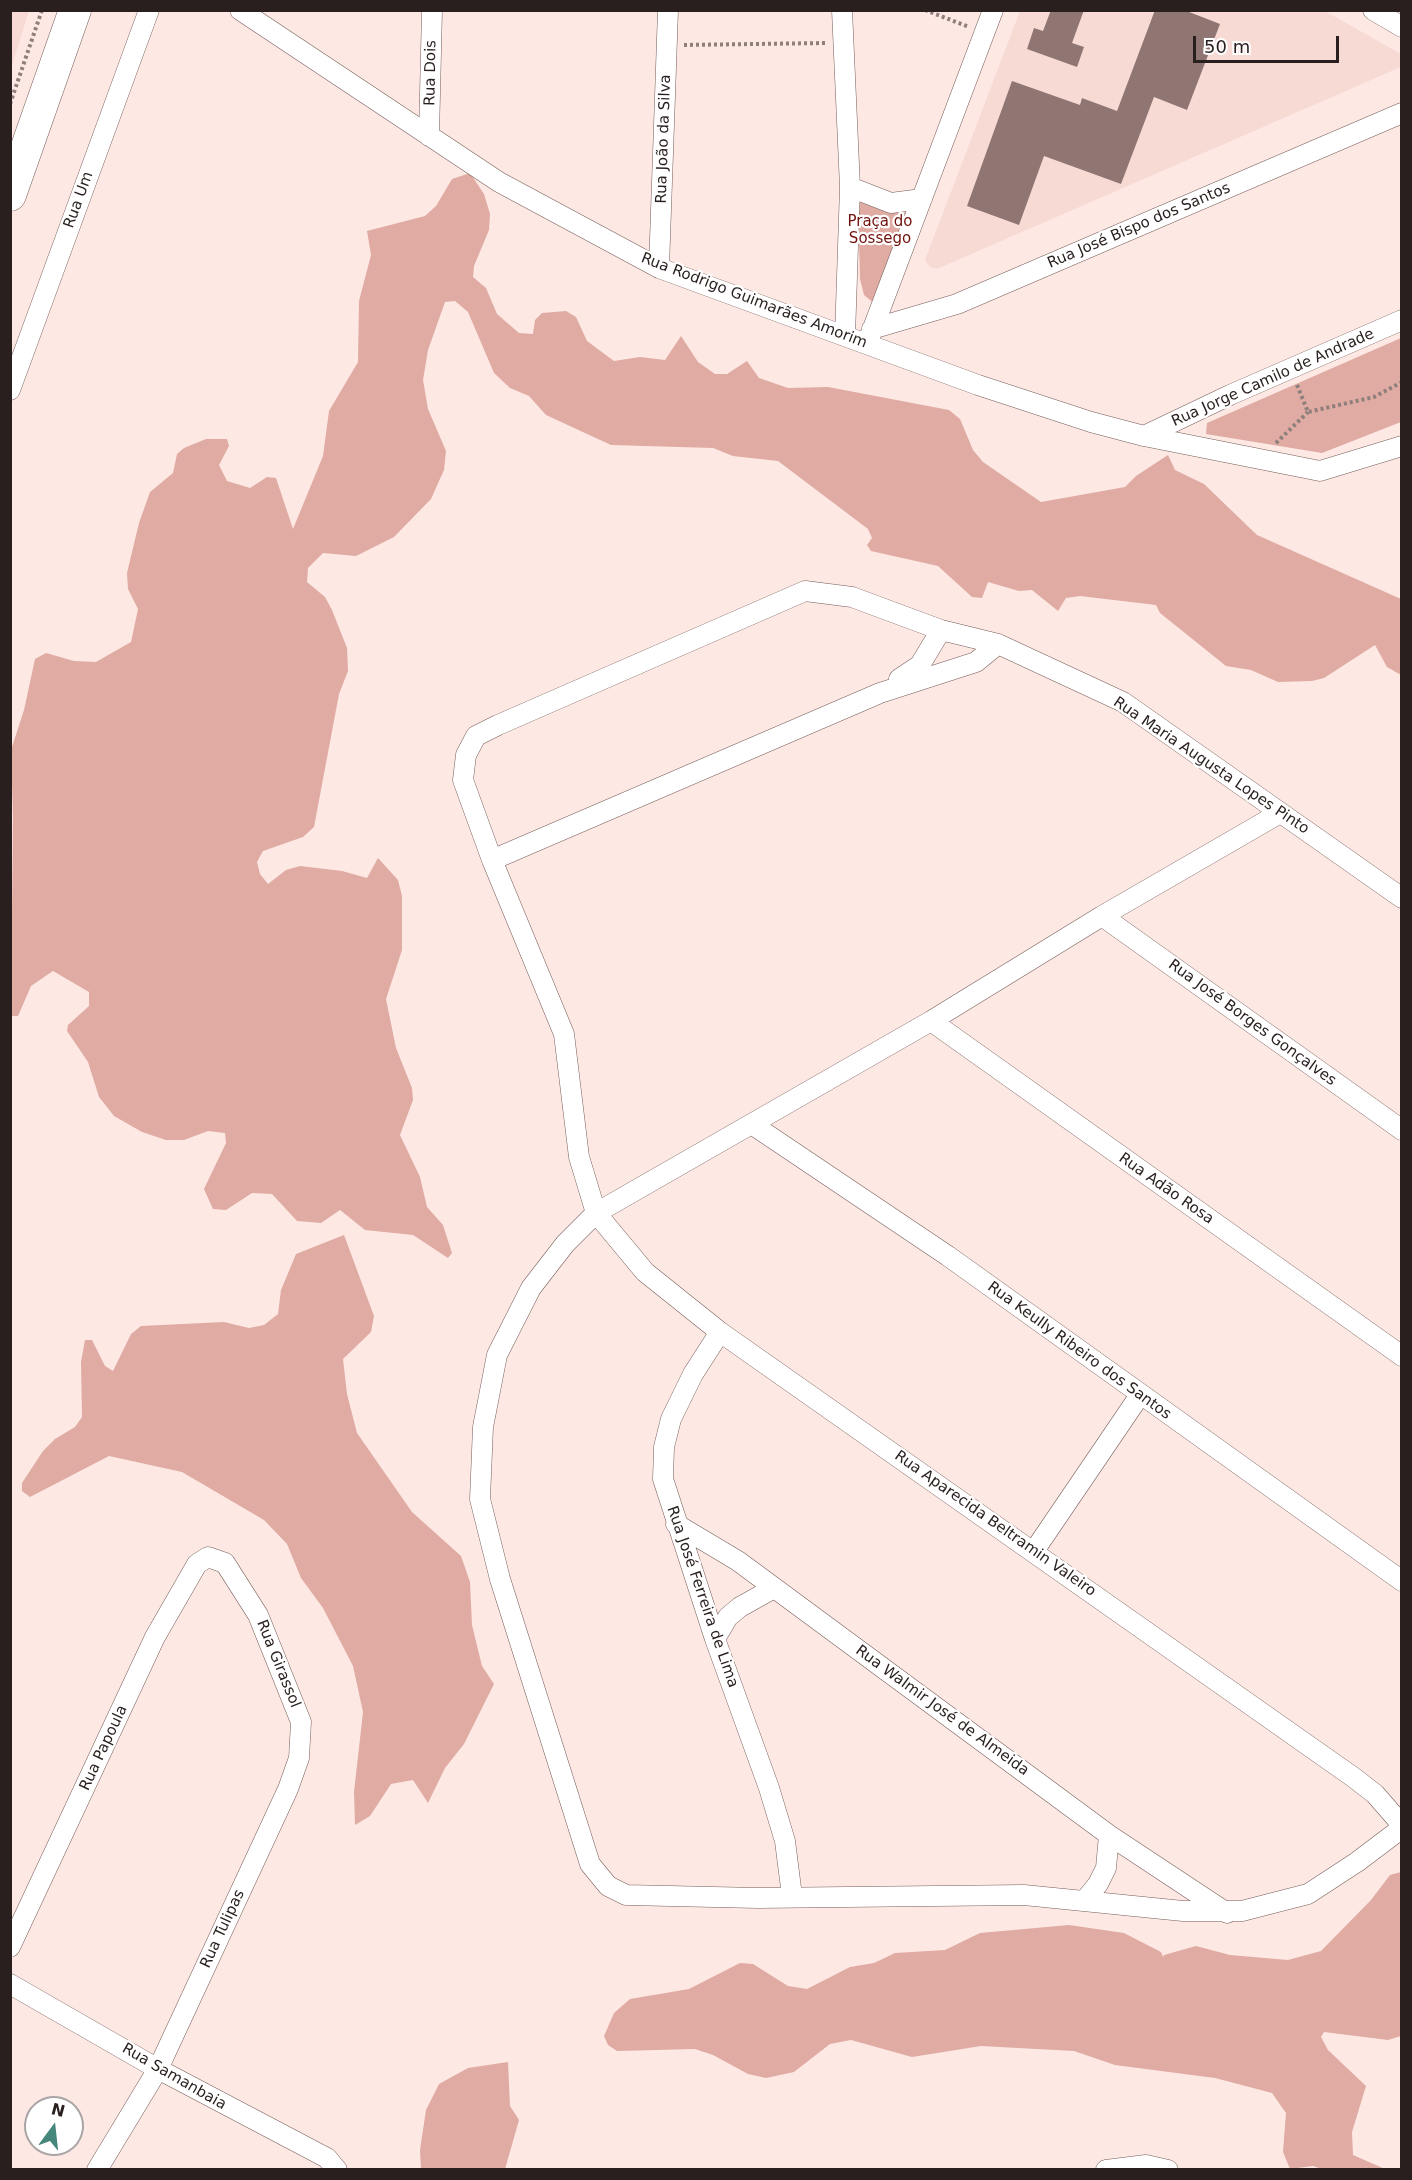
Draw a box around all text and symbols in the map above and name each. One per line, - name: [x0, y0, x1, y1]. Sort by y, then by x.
- scale bar: [1196, 24, 1342, 62]
- text: 50 m: [1204, 36, 1250, 57]
- street label: Rua Dois: [421, 40, 441, 106]
- street label: Rua João da Silva: [653, 74, 675, 204]
- street label: Rua Um: [60, 169, 98, 231]
- street label: Rua José Bispo dos Santos: [1045, 179, 1233, 273]
- park label: Praça do Sossego: [847, 213, 913, 248]
- street label: Rua Rodrigo Guimarães Amorim: [638, 249, 870, 353]
- street label: Rua Jorge Camilo de Andrade: [1169, 325, 1377, 431]
- street label: Rua Maria Augusta Lopes Pinto: [1110, 694, 1312, 838]
- street label: Rua José Borges Gonçalves: [1165, 956, 1339, 1090]
- street label: Rua Adão Rosa: [1115, 1150, 1217, 1228]
- street label: Rua Keully Ribeiro dos Santos: [984, 1278, 1174, 1424]
- street label: Rua Aparecida Beltramin Valeiro: [891, 1447, 1099, 1601]
- street label: Rua José Ferreira de Lima: [662, 1504, 742, 1690]
- street label: Rua Girassol: [252, 1617, 304, 1711]
- street label: Rua Walmir José de Almeida: [852, 1642, 1032, 1780]
- street label: Rua Papoula: [76, 1702, 132, 1794]
- street label: Rua Tulipas: [197, 1887, 249, 1971]
- street label: Rua Samanbaia: [119, 2040, 229, 2114]
- north arrow: [24, 2096, 84, 2156]
- text: N: [49, 2099, 67, 2121]

